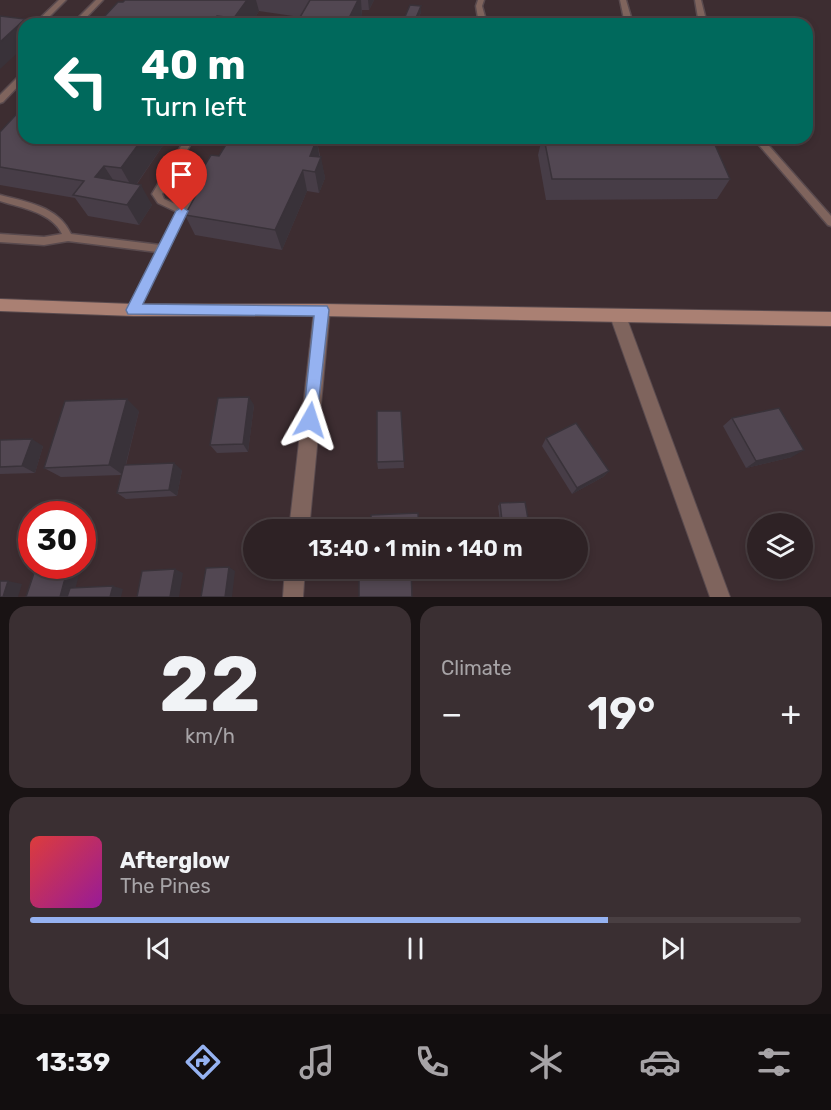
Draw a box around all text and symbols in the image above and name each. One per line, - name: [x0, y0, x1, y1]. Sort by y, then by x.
- text: 40 m: [141, 40, 246, 90]
- icon: left: [42, 42, 120, 120]
- text: Turn left: [141, 91, 246, 123]
- pin: [156, 149, 207, 211]
- icon: arrive: [165, 158, 198, 191]
- position arrow: [278, 388, 342, 452]
- speed limit sign: 30: [18, 501, 96, 579]
- map controls: [747, 513, 813, 579]
- button: layers: [747, 513, 813, 579]
- text: 13:40 · 1 min · 140 m: [308, 535, 523, 562]
- text: 22: [159, 638, 261, 731]
- text: Climate: [441, 656, 512, 680]
- text: 19°: [587, 687, 655, 740]
- text: −: [441, 694, 462, 733]
- text: +: [780, 694, 801, 733]
- text: km/h: [185, 724, 235, 748]
- text: Afterglow: [120, 847, 230, 874]
- text: The Pines: [120, 874, 211, 898]
- icon: previous: [142, 932, 175, 965]
- icon: pause: [399, 932, 432, 965]
- icon: next: [656, 932, 689, 965]
- icon: directions: [182, 1041, 224, 1083]
- icon: music: [296, 1041, 338, 1083]
- icon: phone: [411, 1041, 453, 1083]
- icon: climate: [525, 1041, 567, 1083]
- icon: car: [639, 1041, 681, 1083]
- icon: filters: [753, 1041, 795, 1083]
- text: 13:39: [36, 1046, 110, 1078]

